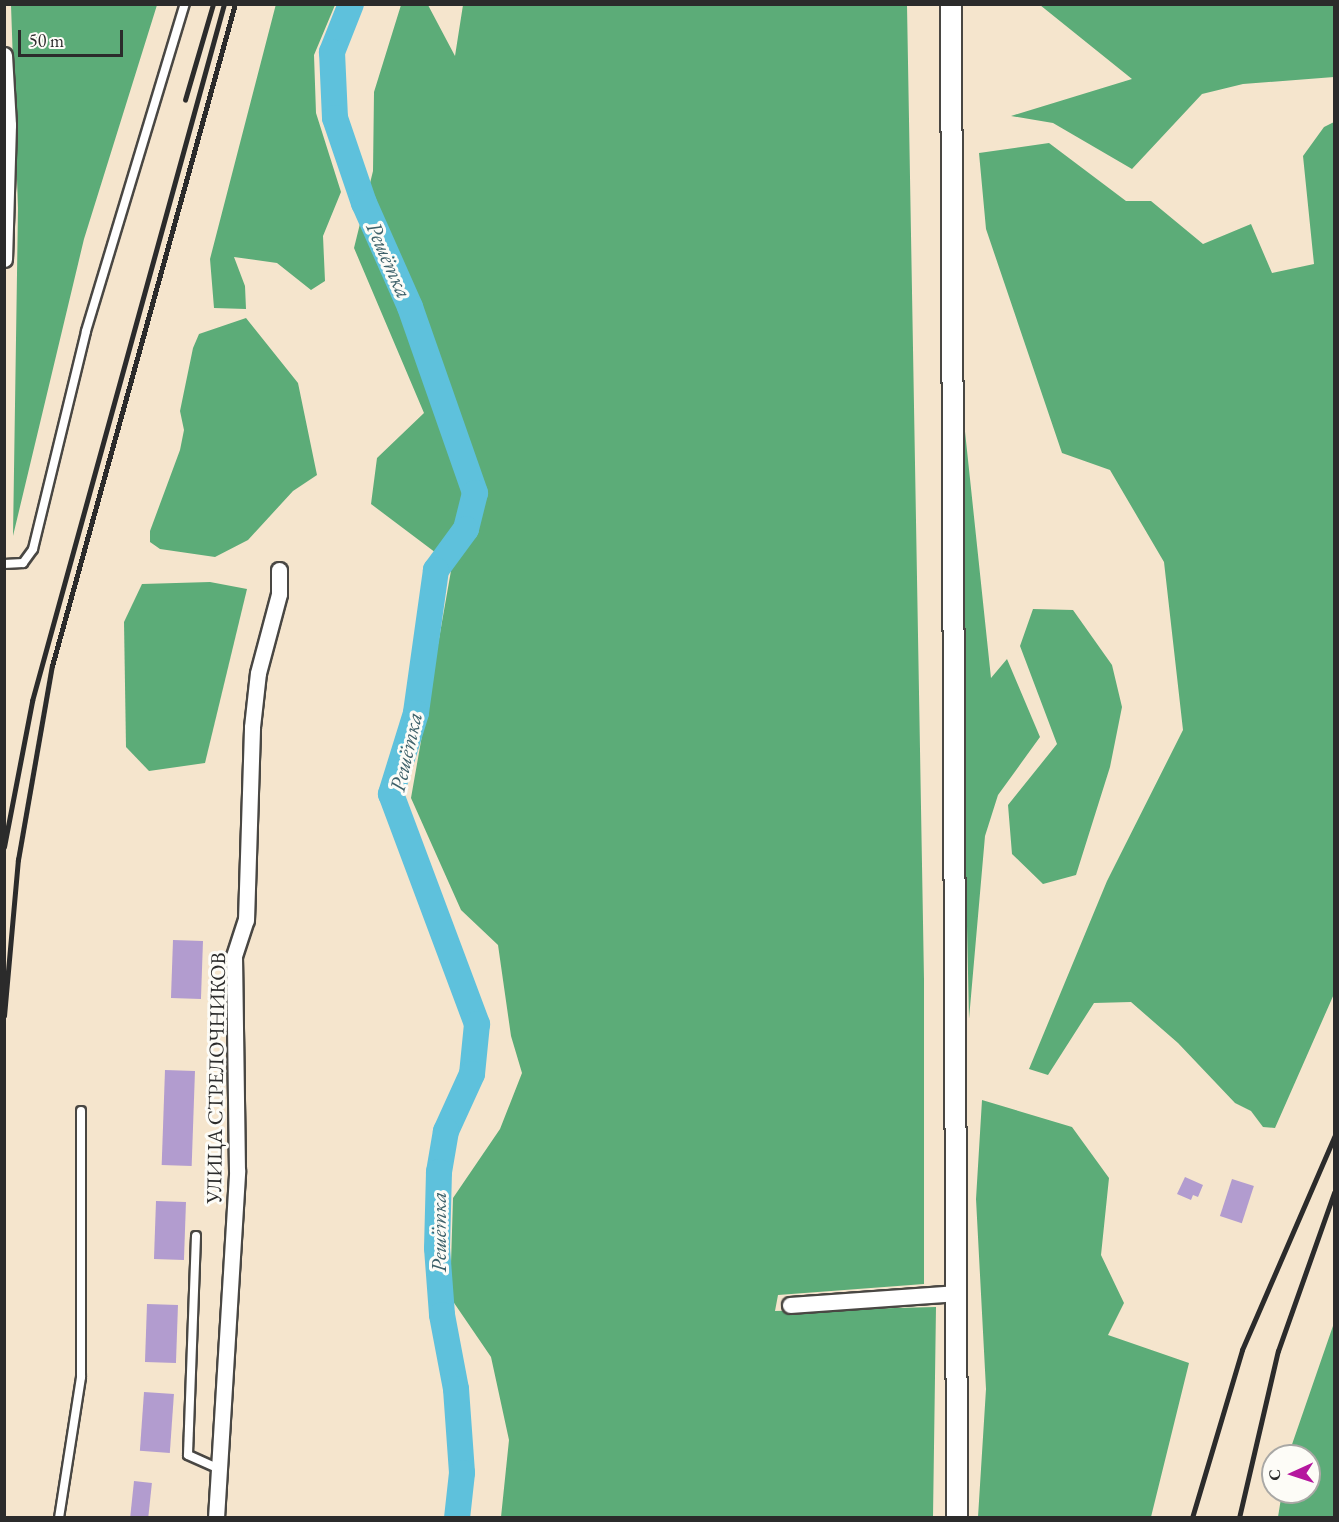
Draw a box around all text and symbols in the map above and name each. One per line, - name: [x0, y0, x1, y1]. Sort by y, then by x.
- scale bar: [21, 18, 126, 56]
- text: 50 m: [29, 29, 64, 52]
- water label: Решётка: [361, 218, 417, 302]
- water label: Решётка: [384, 710, 428, 794]
- street label: УЛИЦА СТРЕЛОЧНИКОВ: [201, 952, 231, 1204]
- water label: Решётка: [426, 1192, 452, 1272]
- north arrow: [1261, 1444, 1321, 1504]
- text: С: [1264, 1469, 1285, 1481]

